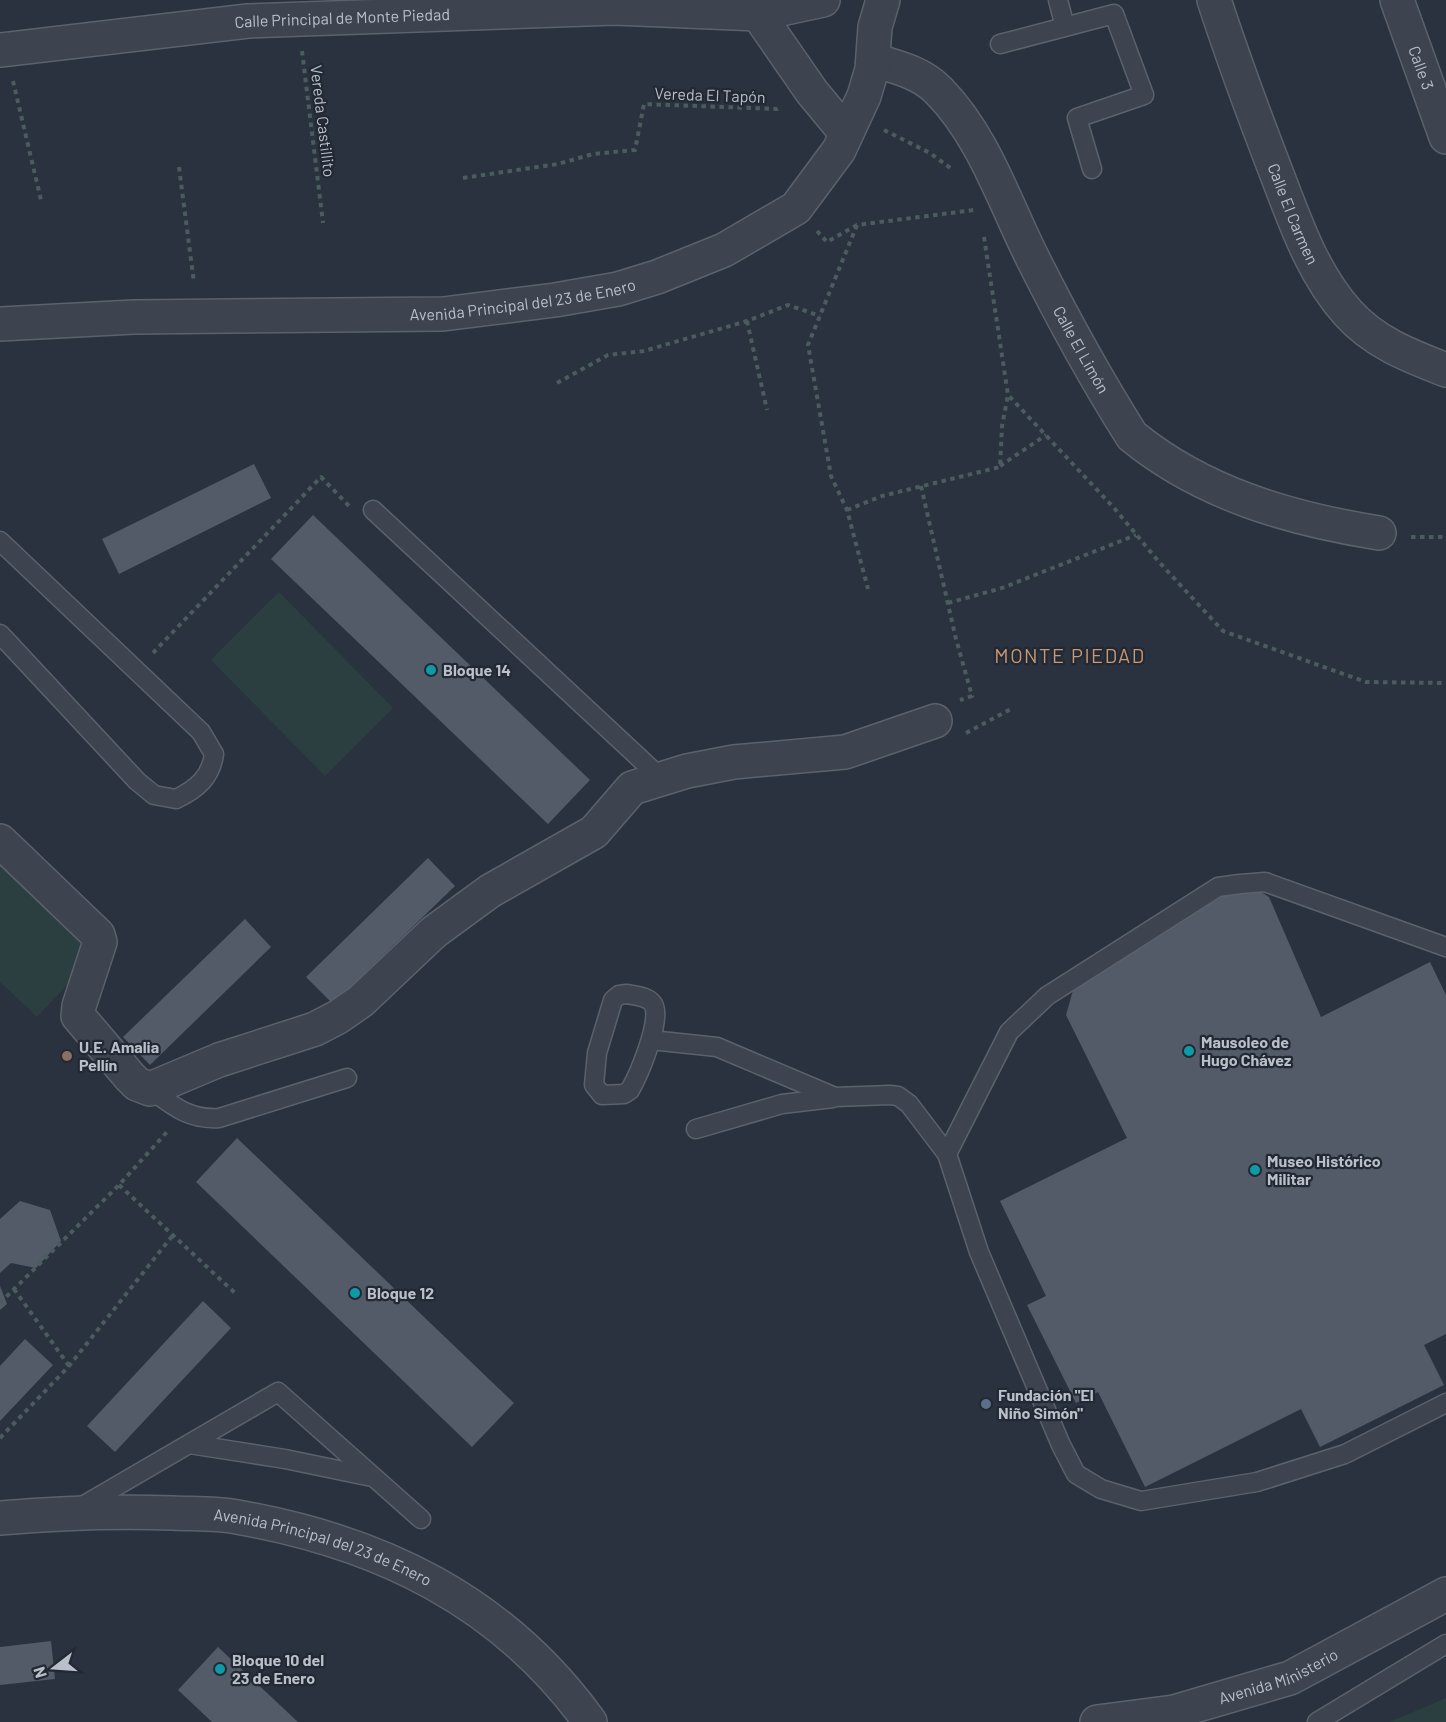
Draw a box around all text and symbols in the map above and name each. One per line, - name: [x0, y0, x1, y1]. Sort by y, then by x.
- street label: Calle Principal de Monte Piedad: [233, 4, 450, 32]
- street label: Calle 3: [1405, 43, 1438, 92]
- street label: Vereda Castillito: [307, 64, 340, 178]
- street label: Vereda El Tapón: [654, 83, 766, 106]
- street label: Calle El Carmen: [1265, 160, 1323, 267]
- street label: Avenida Principal del 23 de Enero: [410, 274, 638, 323]
- street label: Calle El Limón: [1050, 302, 1114, 396]
- district label: MONTE PIEDAD: [994, 643, 1146, 667]
- place label: Bloque 14: [443, 660, 511, 679]
- marker: Bloque 14: [424, 663, 438, 677]
- place label: Mausoleo de Hugo Chávez: [1201, 1032, 1291, 1069]
- place label: U.E. Amalia Pellín: [79, 1037, 159, 1074]
- marker: Mausoleo de Hugo Chávez: [1182, 1044, 1196, 1058]
- marker: U.E. Amalia Pellín: [60, 1049, 74, 1063]
- place label: Museo Histórico Militar: [1267, 1151, 1381, 1188]
- marker: Museo Histórico Militar: [1248, 1163, 1262, 1177]
- place label: Bloque 12: [367, 1283, 434, 1302]
- marker: Bloque 12: [348, 1286, 362, 1300]
- place label: Fundación "El Niño Simón": [998, 1385, 1094, 1422]
- marker: Fundación "El Niño Simón": [979, 1397, 993, 1411]
- street label: Avenida Principal del 23 de Enero: [213, 1504, 435, 1589]
- north arrow: [24, 1638, 84, 1698]
- street label: Avenida Ministerio: [1216, 1644, 1341, 1707]
- place label: Bloque 10 del 23 de Enero: [232, 1650, 324, 1687]
- marker: Bloque 10 del 23 de Enero: [213, 1662, 227, 1676]
- text: N: [29, 1665, 50, 1680]

